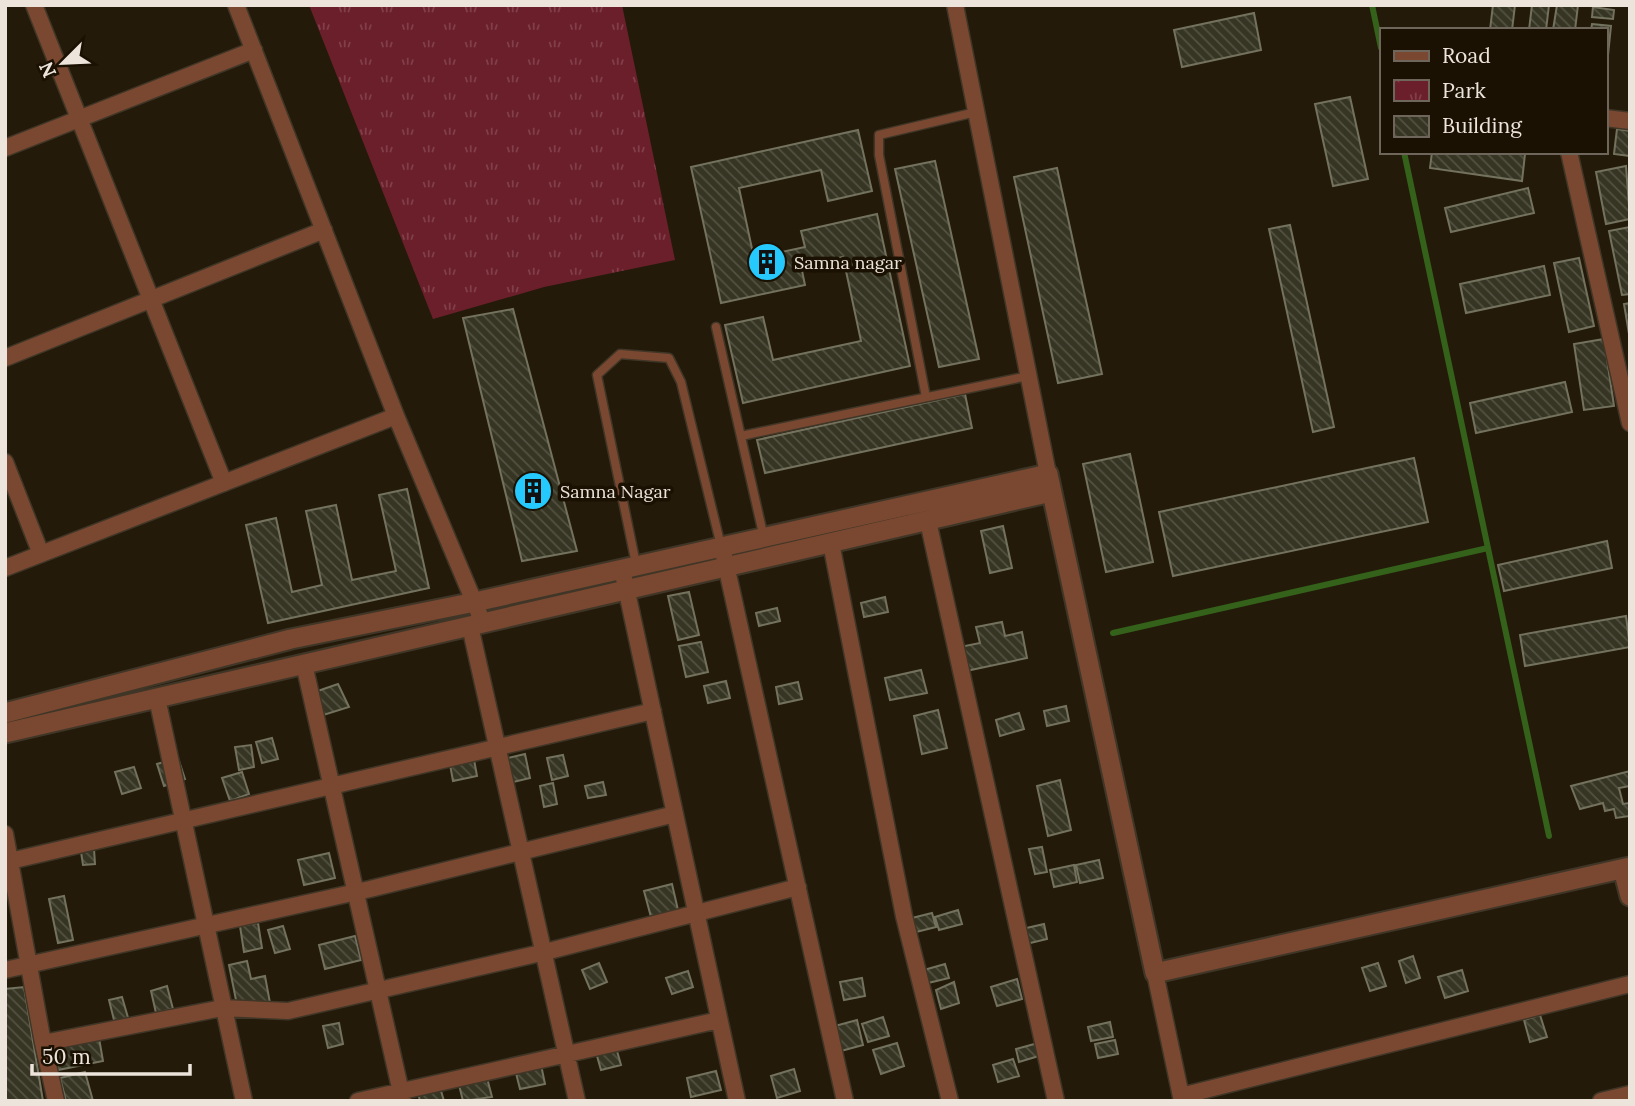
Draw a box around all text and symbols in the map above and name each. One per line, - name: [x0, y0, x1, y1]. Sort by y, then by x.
- north arrow: [28, 28, 98, 98]
- legend: [1380, 28, 1607, 154]
- text: Road: [1442, 42, 1491, 69]
- text: N: [33, 58, 61, 82]
- text: Park: [1442, 77, 1486, 104]
- text: Building: [1442, 112, 1522, 139]
- building icon: Samna nagar: [746, 241, 788, 283]
- place label: Samna nagar: [794, 251, 902, 274]
- building icon: Samna Nagar: [512, 470, 554, 512]
- place label: Samna Nagar: [560, 480, 671, 503]
- scale bar: [32, 1032, 189, 1076]
- text: 50 m: [42, 1043, 91, 1070]

